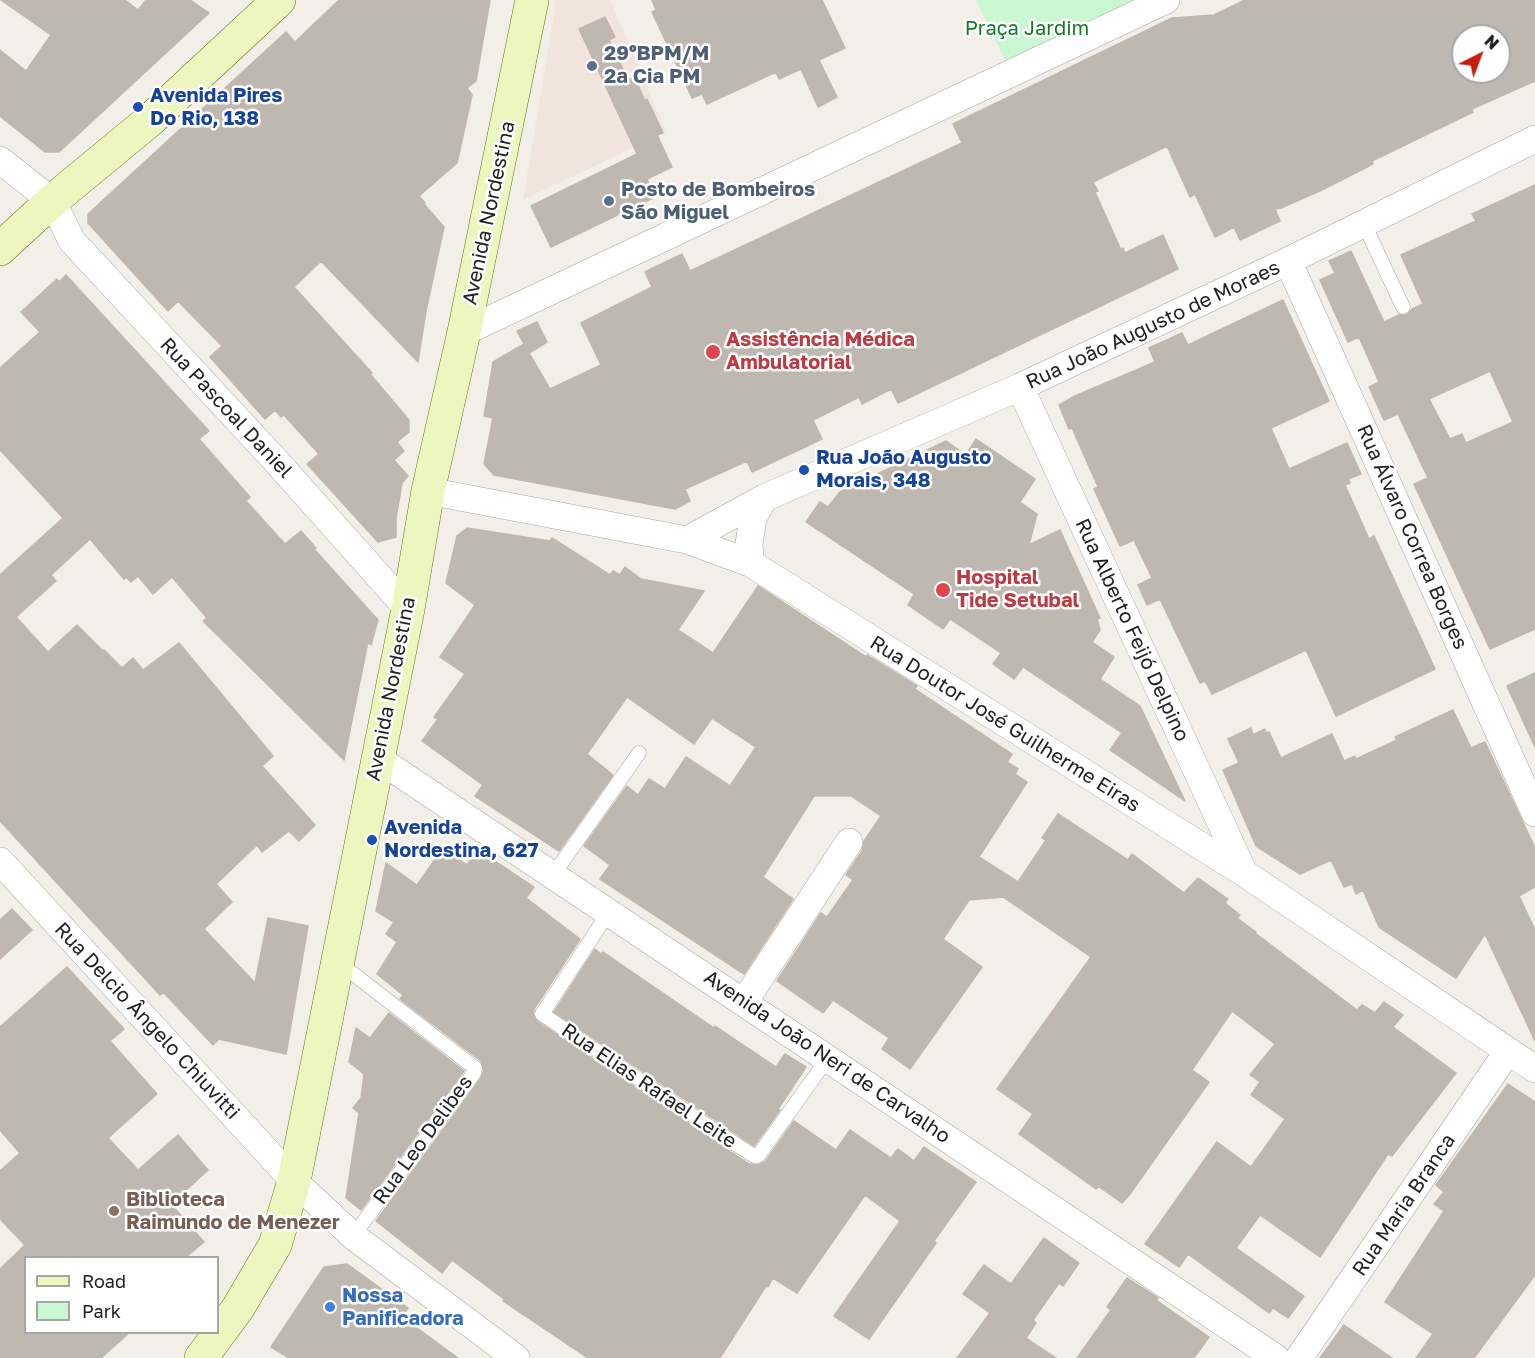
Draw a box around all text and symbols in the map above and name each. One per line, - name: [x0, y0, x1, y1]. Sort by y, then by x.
- park label: Praça Jardim: [965, 17, 1089, 41]
- north arrow: [1451, 24, 1511, 84]
- text: N: [1480, 31, 1503, 54]
- place label: 29ºBPM/M 2ª Cia PM: [604, 42, 709, 89]
- marker: 29ºBPM/M 2ª Cia PM: [585, 59, 599, 73]
- place label: Avenida Pires Do Rio, 138: [150, 84, 282, 131]
- marker: Avenida Pires Do Rio, 138: [131, 100, 145, 114]
- street label: Avenida Nordestina: [458, 119, 520, 307]
- place label: Posto de Bombeiros São Miguel: [621, 178, 815, 225]
- marker: Posto de Bombeiros São Miguel: [602, 194, 616, 208]
- street label: Rua João Augusto de Moraes: [1022, 256, 1284, 394]
- place label: Assistência Médica Ambulatorial: [726, 328, 915, 375]
- street label: Rua Pascoal Daniel: [155, 333, 297, 483]
- marker: Assistência Médica Ambulatorial: [704, 343, 722, 361]
- street label: Rua Álvaro Correa Borges: [1352, 421, 1472, 653]
- place label: Rua João Augusto Morais, 348: [816, 446, 991, 493]
- marker: Rua João Augusto Morais, 348: [797, 463, 811, 477]
- street label: Rua Alberto Feijó Delpino: [1070, 515, 1194, 745]
- place label: Hospital Tide Setubal: [956, 566, 1079, 613]
- marker: Hospital Tide Setubal: [934, 581, 952, 599]
- street label: Avenida Nordestina: [361, 595, 421, 783]
- street label: Rua Doutor José Guilherme Eiras: [866, 631, 1144, 817]
- place label: Avenida Nordestina, 627: [384, 816, 538, 863]
- marker: Avenida Nordestina, 627: [365, 833, 379, 847]
- street label: Rua Delcio Ângelo Chiuvitti: [49, 918, 245, 1124]
- street label: Avenida João Neri de Carvalho: [699, 965, 955, 1149]
- street label: Rua Elias Rafael Leite: [557, 1018, 741, 1154]
- street label: Rua Leo Delibes: [368, 1071, 478, 1209]
- street label: Rua Maria Branca: [1348, 1129, 1460, 1281]
- place label: Biblioteca Raimundo de Menezer: [126, 1188, 340, 1235]
- marker: Biblioteca Raimundo de Menezer: [107, 1204, 121, 1218]
- legend: [24, 1256, 219, 1334]
- text: Road: [82, 1270, 126, 1292]
- place label: Nossa Panificadora: [342, 1284, 464, 1331]
- text: Park: [82, 1300, 121, 1322]
- marker: Nossa Panificadora: [323, 1300, 337, 1314]

